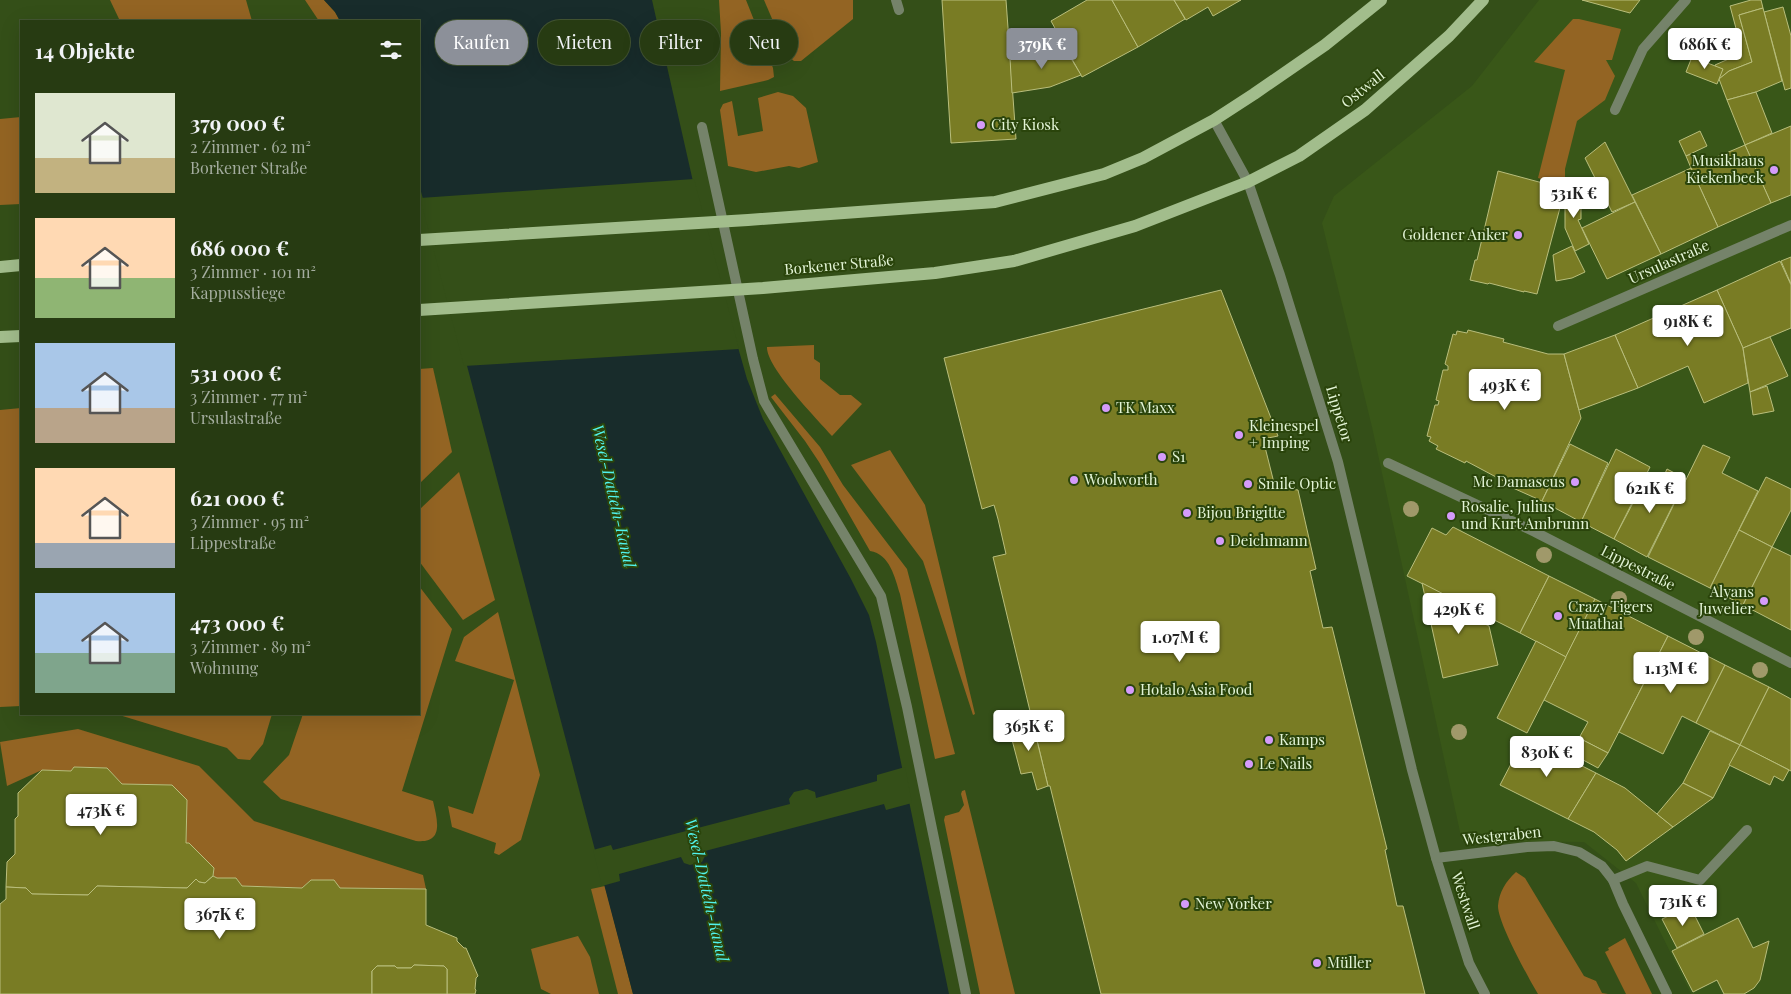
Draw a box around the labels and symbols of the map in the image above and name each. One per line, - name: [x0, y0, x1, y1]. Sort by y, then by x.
- pin: 379K €: [1001, 28, 1083, 70]
- pin: 686K €: [1664, 28, 1746, 70]
- street label: Ostwall: [1336, 65, 1388, 112]
- place label: City Kiosk: [991, 114, 1060, 134]
- marker: City Kiosk: [975, 119, 987, 131]
- place label: Musikhaus Kiekenbeck: [1686, 150, 1765, 187]
- marker: Musikhaus Kiekenbeck: [1768, 164, 1780, 176]
- pin: 531K €: [1533, 176, 1615, 219]
- place label: Goldener Anker: [1402, 224, 1508, 244]
- marker: Goldener Anker: [1512, 229, 1524, 241]
- street label: Ursulastraße: [1625, 234, 1712, 288]
- street label: Borkener Straße: [783, 249, 895, 279]
- pin: 918K €: [1647, 304, 1729, 347]
- pin: 493K €: [1464, 368, 1546, 411]
- street label: Lippetor: [1322, 383, 1358, 445]
- place label: TK Maxx: [1116, 397, 1175, 417]
- marker: TK Maxx: [1100, 402, 1112, 414]
- place label: Kleinespel + Imping: [1249, 415, 1319, 452]
- water label: Wesel-Datteln-Kanal: [588, 422, 641, 570]
- marker: Kleinespel + Imping: [1233, 429, 1245, 441]
- place label: S1: [1172, 446, 1186, 466]
- marker: S1: [1156, 451, 1168, 463]
- place label: Woolworth: [1083, 469, 1158, 489]
- place label: Mc Damascus: [1473, 471, 1565, 491]
- pin: 621K €: [1609, 472, 1691, 514]
- place label: Smile Optic: [1258, 473, 1336, 493]
- marker: Woolworth: [1068, 474, 1080, 486]
- marker: Mc Damascus: [1569, 476, 1581, 488]
- marker: Smile Optic: [1242, 478, 1254, 490]
- place label: Rosalie, Julius und Kurt Ambrunn: [1461, 496, 1589, 533]
- place label: Bijou Brigitte: [1197, 502, 1286, 522]
- marker: Bijou Brigitte: [1181, 507, 1193, 519]
- marker: Rosalie, Julius und Kurt Ambrunn: [1445, 510, 1457, 522]
- place label: Deichmann: [1230, 530, 1308, 550]
- marker: Deichmann: [1214, 535, 1226, 547]
- street label: Lippestraße: [1598, 540, 1679, 594]
- place label: Alyans Juwelier: [1698, 581, 1754, 618]
- pin: 429K €: [1418, 592, 1500, 635]
- marker: Alyans Juwelier: [1758, 595, 1770, 607]
- place label: Crazy Tigers Muathai: [1568, 596, 1653, 633]
- marker: Crazy Tigers Muathai: [1552, 610, 1564, 622]
- pin: 1.07M €: [1134, 620, 1226, 663]
- pin: 1.13M €: [1625, 652, 1717, 694]
- place label: Hotalo Asia Food: [1140, 679, 1253, 699]
- marker: Hotalo Asia Food: [1124, 684, 1136, 696]
- pin: 365K €: [988, 710, 1070, 752]
- place label: Kamps: [1279, 729, 1325, 749]
- marker: Kamps: [1263, 734, 1275, 746]
- pin: 830K €: [1506, 736, 1588, 778]
- place label: Le Nails: [1259, 753, 1312, 773]
- marker: Le Nails: [1243, 758, 1255, 770]
- pin: 473K €: [60, 794, 142, 836]
- water label: Wesel-Datteln-Kanal: [681, 816, 734, 964]
- street label: Westgraben: [1461, 821, 1542, 849]
- street label: Westwall: [1447, 868, 1485, 932]
- pin: 731K €: [1642, 884, 1724, 927]
- place label: New Yorker: [1195, 893, 1272, 913]
- pin: 367K €: [179, 898, 261, 940]
- marker: New Yorker: [1179, 898, 1191, 910]
- place label: Müller: [1327, 952, 1372, 972]
- marker: Müller: [1311, 957, 1323, 969]

